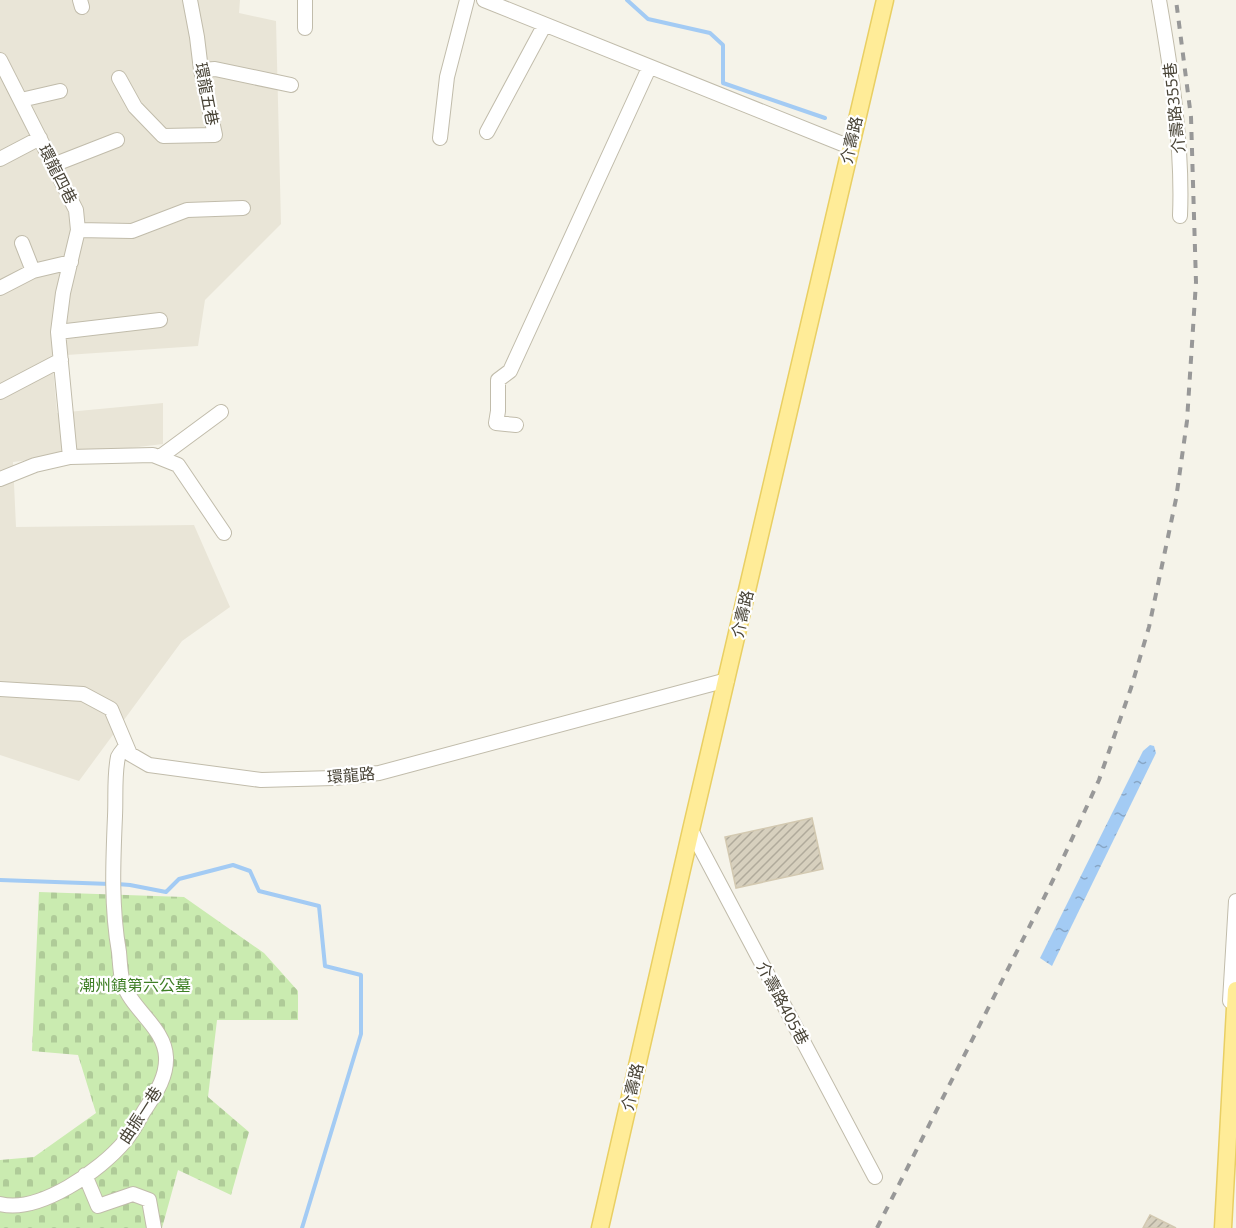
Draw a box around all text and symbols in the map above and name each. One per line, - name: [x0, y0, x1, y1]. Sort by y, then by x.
- street label: 環龍五巷: [190, 60, 224, 128]
- street label: 介壽路355巷: [1158, 61, 1190, 155]
- street label: 介壽路: [835, 114, 867, 166]
- street label: 環龍四巷: [34, 140, 82, 208]
- street label: 介壽路: [726, 588, 758, 640]
- street label: 環龍路: [326, 762, 376, 788]
- street label: 介壽路405巷: [752, 957, 814, 1049]
- park label: 潮州鎮第六公墓: [79, 974, 191, 996]
- street label: 介壽路: [616, 1061, 648, 1113]
- street label: 曲振一巷: [113, 1082, 167, 1148]

